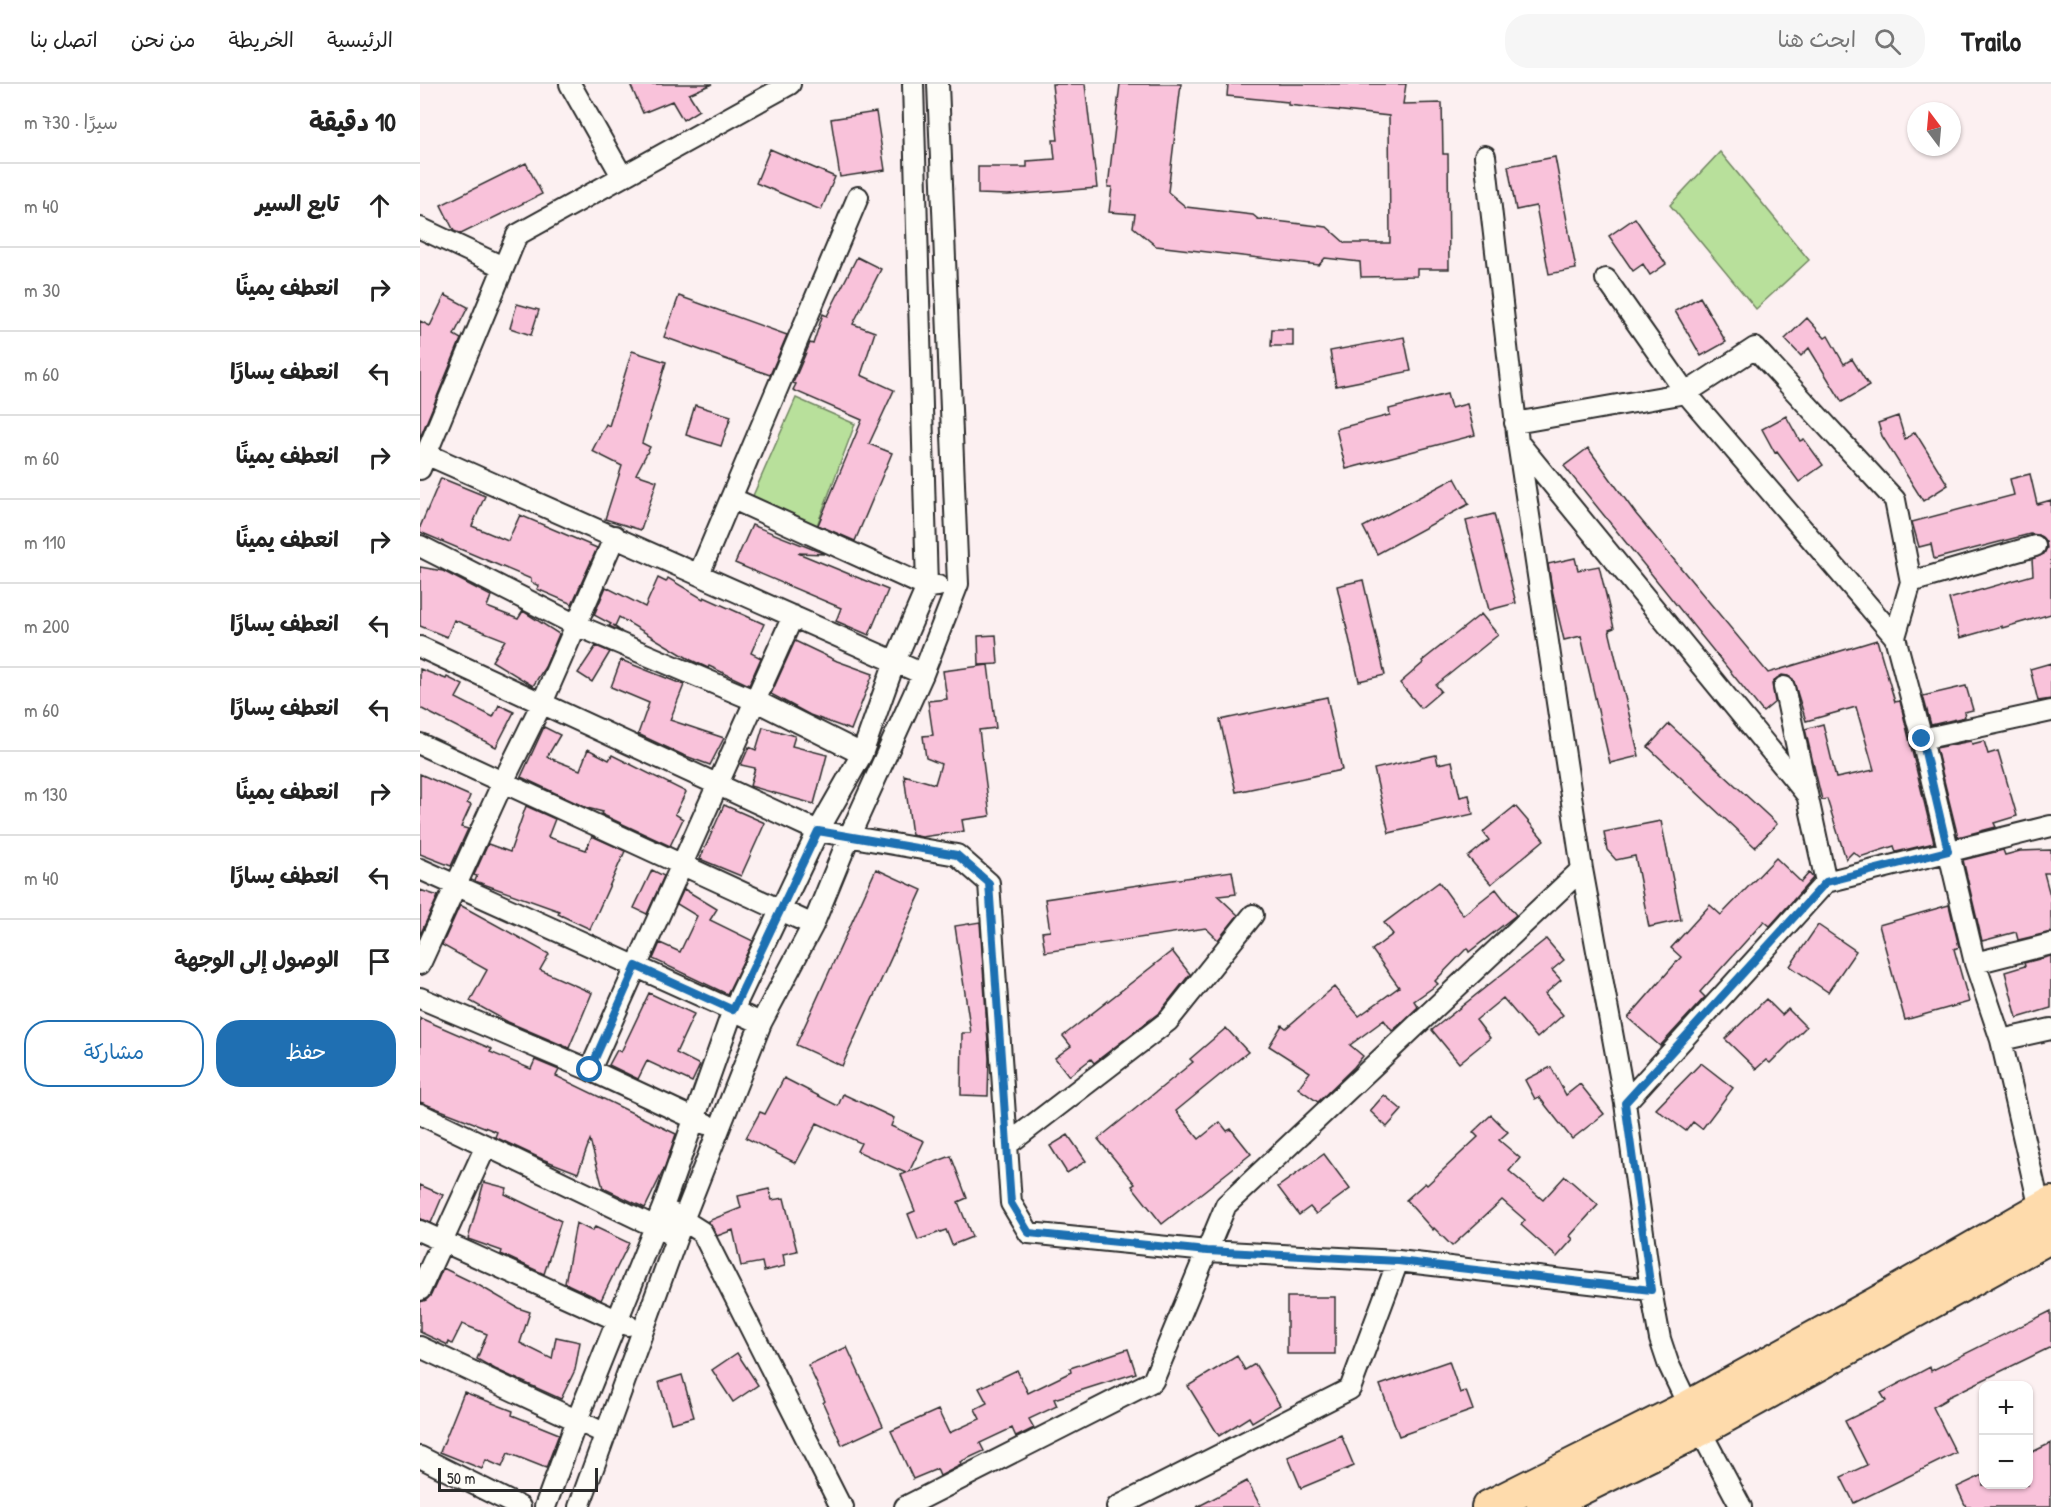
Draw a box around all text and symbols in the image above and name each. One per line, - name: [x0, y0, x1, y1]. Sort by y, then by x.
- search box: [1505, 14, 1925, 68]
- text: Trailo: [1961, 22, 2021, 60]
- text: ابحث هنا: [1778, 24, 1856, 54]
- text: اتصل بنا: [30, 25, 98, 54]
- text: من نحن: [131, 25, 195, 54]
- text: الخريطة: [228, 25, 294, 54]
- text: الرئيسية: [327, 25, 393, 54]
- icon: search: [1871, 25, 1904, 58]
- north arrow: [1907, 102, 1961, 156]
- text: 10 دقيقة: [309, 104, 396, 139]
- text: سيرًا · 730 m: [24, 108, 118, 135]
- text: تابع السير: [256, 188, 339, 218]
- icon: ahead: [363, 189, 396, 222]
- text: 40 m: [24, 192, 59, 219]
- text: انعطف يمينًا: [236, 272, 339, 302]
- icon: right: [363, 273, 396, 306]
- text: 30 m: [24, 276, 60, 303]
- text: انعطف يسارًا: [230, 356, 339, 386]
- icon: left: [363, 357, 396, 390]
- text: 60 m: [24, 360, 59, 387]
- text: انعطف يمينًا: [236, 440, 339, 470]
- icon: right: [363, 441, 396, 474]
- text: 60 m: [24, 444, 59, 471]
- text: انعطف يمينًا: [236, 524, 339, 554]
- icon: right: [363, 525, 396, 558]
- text: 110 m: [24, 528, 66, 555]
- text: انعطف يسارًا: [230, 608, 339, 638]
- icon: left: [363, 609, 396, 642]
- text: 200 m: [24, 612, 70, 639]
- text: انعطف يسارًا: [230, 692, 339, 722]
- icon: left: [363, 693, 396, 726]
- text: 60 m: [24, 696, 59, 723]
- route end: [1908, 725, 1934, 751]
- text: انعطف يمينًا: [236, 776, 339, 806]
- icon: right: [363, 777, 396, 810]
- text: 130 m: [24, 780, 67, 807]
- text: انعطف يسارًا: [230, 860, 339, 890]
- icon: left: [363, 861, 396, 894]
- text: 40 m: [24, 864, 59, 891]
- text: الوصول إلى الوجهة: [174, 944, 339, 974]
- icon: arrive: [363, 945, 396, 978]
- button: مشاركة: [24, 1020, 204, 1087]
- button: حفظ: [216, 1020, 396, 1087]
- route start: [576, 1056, 602, 1082]
- map controls: [1979, 1381, 2033, 1489]
- button: +: [1979, 1381, 2033, 1435]
- button: −: [1979, 1435, 2033, 1489]
- scale bar: [438, 1465, 598, 1492]
- text: 50 m: [447, 1467, 476, 1489]

